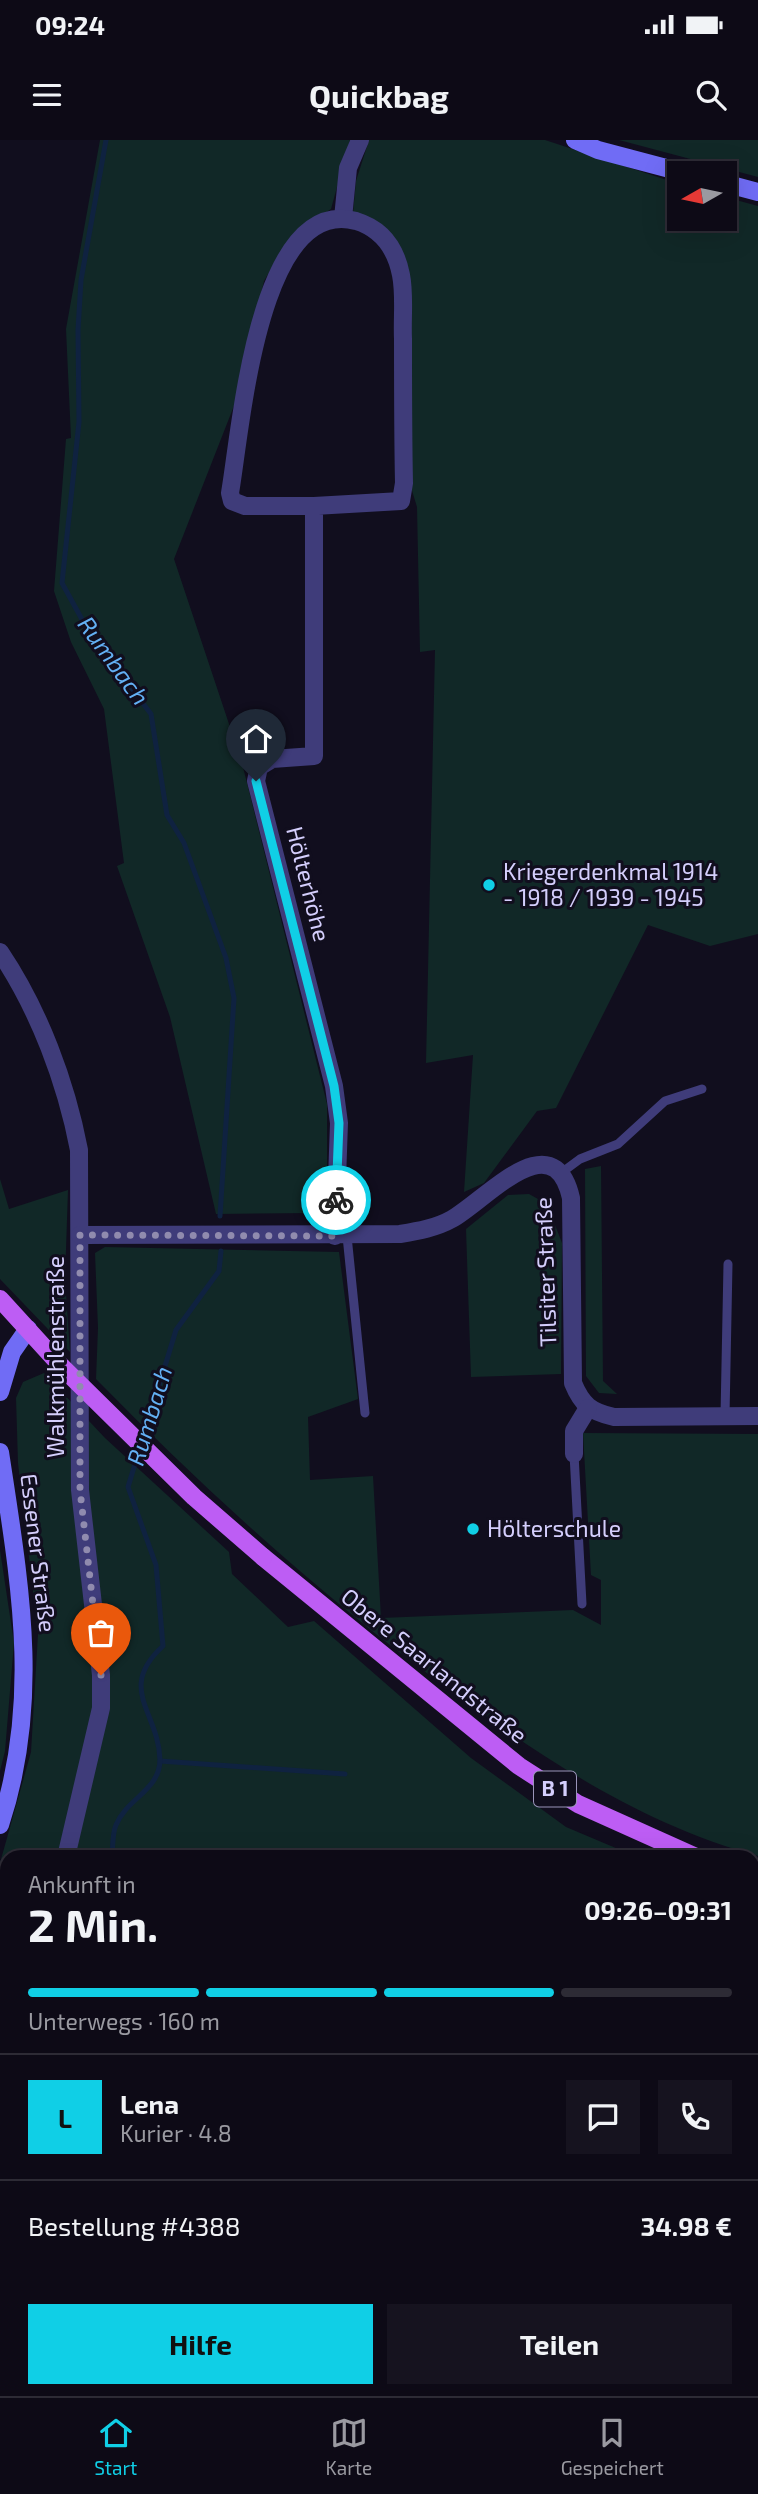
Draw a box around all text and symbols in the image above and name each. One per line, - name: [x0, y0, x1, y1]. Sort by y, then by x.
- text: 09:24: [35, 9, 105, 40]
- icon: menu: [28, 76, 66, 114]
- text: Quickbag: [309, 76, 449, 114]
- icon: search: [692, 76, 730, 114]
- north arrow: [667, 161, 737, 231]
- map controls: [667, 161, 737, 231]
- water label: Rumbach: [72, 610, 156, 710]
- pin: [226, 709, 286, 781]
- icon: home: [237, 720, 275, 758]
- street label: Hölterhöhe: [281, 823, 337, 944]
- place label: Kriegerdenkmal 1914 - 1918 / 1939 - 1945: [503, 857, 718, 911]
- marker: Kriegerdenkmal 1914 - 1918 / 1939 - 1945: [481, 877, 497, 893]
- courier: [301, 1165, 371, 1235]
- icon: bike: [317, 1181, 355, 1219]
- street label: Tilsiter Straße: [528, 1197, 562, 1347]
- street label: Walkmühlenstraße: [41, 1256, 69, 1458]
- water label: Rumbach: [120, 1362, 177, 1469]
- street label: Essener Straße: [15, 1472, 63, 1634]
- place label: Hölterschule: [487, 1514, 621, 1542]
- marker: Hölterschule: [465, 1521, 481, 1537]
- street label: Obere Saarlandstraße: [336, 1582, 533, 1749]
- pin: [71, 1603, 131, 1675]
- icon: bag: [82, 1614, 120, 1652]
- road number: B 1: [534, 1772, 576, 1806]
- text: Ankunft in: [28, 1870, 136, 1898]
- text: 09:26–09:31: [584, 1894, 732, 1925]
- text: 2 Min.: [28, 1896, 158, 1951]
- text: Unterwegs · 160 m: [28, 2007, 220, 2035]
- button: chat: [566, 2080, 640, 2154]
- button: phone: [658, 2080, 732, 2154]
- text: Lena: [120, 2088, 179, 2119]
- text: L: [58, 2102, 72, 2133]
- text: Kurier · 4.8: [120, 2119, 232, 2147]
- text: Bestellung #4388: [28, 2210, 241, 2241]
- text: 34.98 €: [641, 2210, 732, 2241]
- button: Hilfe: [28, 2304, 373, 2384]
- button: Teilen: [387, 2304, 732, 2384]
- tab: Start: [94, 2414, 137, 2479]
- tab: Karte: [326, 2414, 372, 2479]
- tab: Gespeichert: [561, 2414, 664, 2479]

